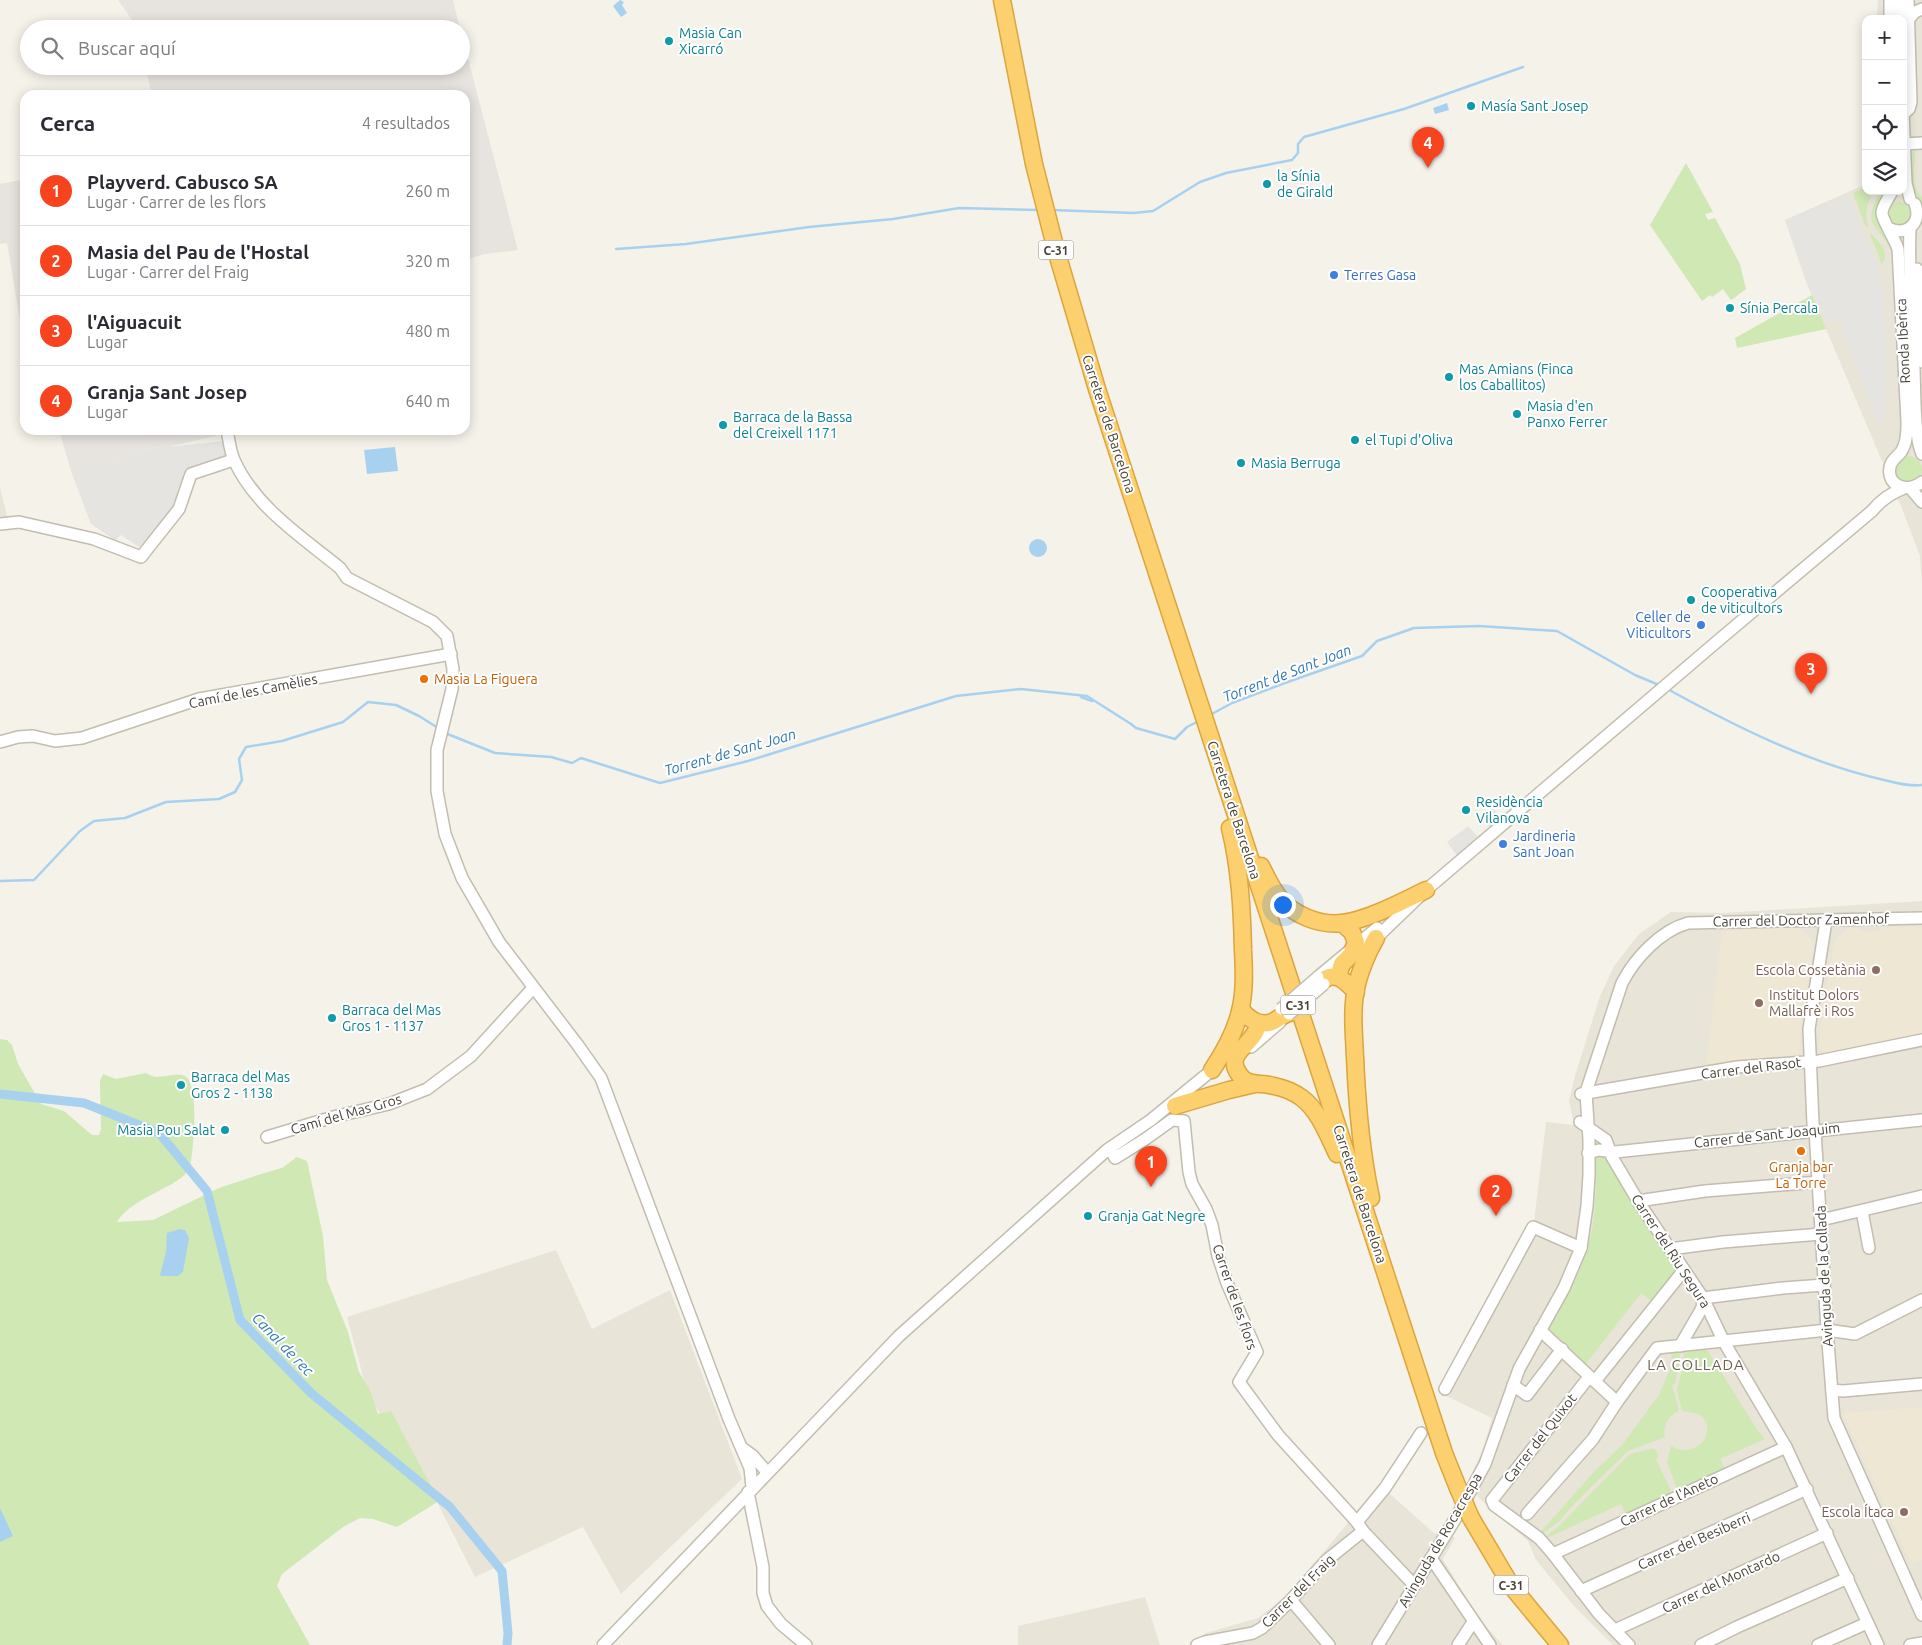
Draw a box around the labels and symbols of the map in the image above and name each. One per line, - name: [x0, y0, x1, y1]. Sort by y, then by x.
- place label: Masia Can Xicarró: [679, 25, 742, 57]
- marker: Masia Can Xicarró: [663, 35, 675, 47]
- place label: Masía Sant Josep: [1481, 98, 1589, 114]
- marker: Masía Sant Josep: [1465, 100, 1477, 112]
- pin: 4: [1412, 127, 1444, 168]
- place label: la Sínia de Girald: [1277, 168, 1333, 200]
- marker: la Sínia de Girald: [1261, 178, 1273, 190]
- road number: C-31: [1038, 240, 1074, 260]
- place label: Terres Gasa: [1344, 267, 1416, 283]
- marker: Terres Gasa: [1328, 269, 1340, 281]
- street label: Ronda Ibèrica: [1893, 298, 1913, 384]
- place label: Sínia Percala: [1740, 300, 1818, 316]
- marker: Sínia Percala: [1724, 302, 1736, 314]
- street label: Carretera de Barcelona: [1079, 353, 1139, 495]
- place label: Mas Amians (Finca los Caballitos): [1459, 361, 1574, 393]
- marker: Mas Amians (Finca los Caballitos): [1443, 371, 1455, 383]
- place label: Masia d'en Panxo Ferrer: [1527, 398, 1608, 430]
- marker: Masia d'en Panxo Ferrer: [1511, 408, 1523, 420]
- place label: Barraca de la Bassa del Creixell 1171: [733, 409, 852, 441]
- marker: Barraca de la Bassa del Creixell 1171: [717, 419, 729, 431]
- place label: el Tupi d'Oliva: [1365, 432, 1453, 448]
- marker: el Tupi d'Oliva: [1349, 434, 1361, 446]
- place label: Masia Berruga: [1251, 455, 1341, 471]
- marker: Masia Berruga: [1235, 457, 1247, 469]
- place label: Cooperativa de viticultors: [1701, 584, 1782, 616]
- marker: Cooperativa de viticultors: [1685, 594, 1697, 606]
- place label: Celler de Viticultors: [1626, 609, 1691, 641]
- marker: Celler de Viticultors: [1695, 619, 1707, 631]
- water label: Torrent de Sant Joan: [1220, 641, 1354, 705]
- pin: 3: [1795, 653, 1827, 694]
- street label: Camí de les Camèlies: [187, 671, 319, 711]
- place label: Masia La Figuera: [434, 671, 538, 687]
- marker: Masia La Figuera: [418, 673, 430, 685]
- water label: Torrent de Sant Joan: [662, 725, 798, 779]
- street label: Carretera de Barcelona: [1204, 739, 1264, 881]
- place label: Residència Vilanova: [1476, 794, 1543, 826]
- marker: Residència Vilanova: [1460, 804, 1472, 816]
- place label: Jardineria Sant Joan: [1513, 828, 1576, 860]
- marker: Jardineria Sant Joan: [1497, 838, 1509, 850]
- your location: [1270, 892, 1296, 918]
- street label: Carrer del Doctor Zamenhof: [1713, 910, 1890, 930]
- place label: Escola Cossetània: [1755, 962, 1866, 978]
- marker: Escola Cossetània: [1870, 964, 1882, 976]
- place label: Institut Dolors Mallafrè i Ros: [1769, 987, 1859, 1019]
- road number: C-31: [1280, 996, 1316, 1014]
- marker: Institut Dolors Mallafrè i Ros: [1753, 997, 1765, 1009]
- place label: Barraca del Mas Gros 1 - 1137: [342, 1002, 441, 1034]
- marker: Barraca del Mas Gros 1 - 1137: [326, 1012, 338, 1024]
- street label: Carrer del Rasot: [1700, 1054, 1803, 1082]
- place label: Barraca del Mas Gros 2 - 1138: [191, 1069, 290, 1101]
- marker: Barraca del Mas Gros 2 - 1138: [175, 1079, 187, 1091]
- street label: Camí del Mas Gros: [289, 1090, 403, 1138]
- street label: Carrer de Sant Joaquim: [1693, 1119, 1841, 1151]
- place label: Masia Pou Salat: [117, 1122, 215, 1138]
- street label: Carretera de Barcelona: [1330, 1123, 1390, 1265]
- marker: Masia Pou Salat: [219, 1124, 231, 1136]
- marker: Granja bar La Torre: [1795, 1145, 1807, 1157]
- pin: 1: [1135, 1146, 1167, 1187]
- place label: Granja bar La Torre: [1769, 1159, 1834, 1191]
- pin: 2: [1480, 1175, 1512, 1216]
- street label: Carrer del Riu Segura: [1628, 1191, 1714, 1311]
- street label: Avinguda de la Collada: [1812, 1205, 1836, 1347]
- place label: Granja Gat Negre: [1098, 1208, 1206, 1224]
- marker: Granja Gat Negre: [1082, 1210, 1094, 1222]
- street label: Carrer de les flors: [1209, 1242, 1261, 1352]
- water label: Canal de rec: [249, 1309, 317, 1379]
- district label: LA COLLADA: [1647, 1356, 1745, 1373]
- street label: Carrer del Quixot: [1500, 1390, 1580, 1486]
- street label: Avinguda de Rocacrespa: [1395, 1470, 1485, 1610]
- street label: Carrer de l'Aneto: [1617, 1470, 1721, 1530]
- place label: Escola Ítaca: [1821, 1503, 1894, 1520]
- marker: Escola Ítaca: [1898, 1506, 1910, 1518]
- street label: Carrer del Besiberri: [1635, 1509, 1753, 1573]
- street label: Carrer del Montardo: [1660, 1548, 1782, 1616]
- street label: Carrer del Fraig: [1258, 1551, 1338, 1631]
- road number: C-31: [1494, 1576, 1528, 1594]

